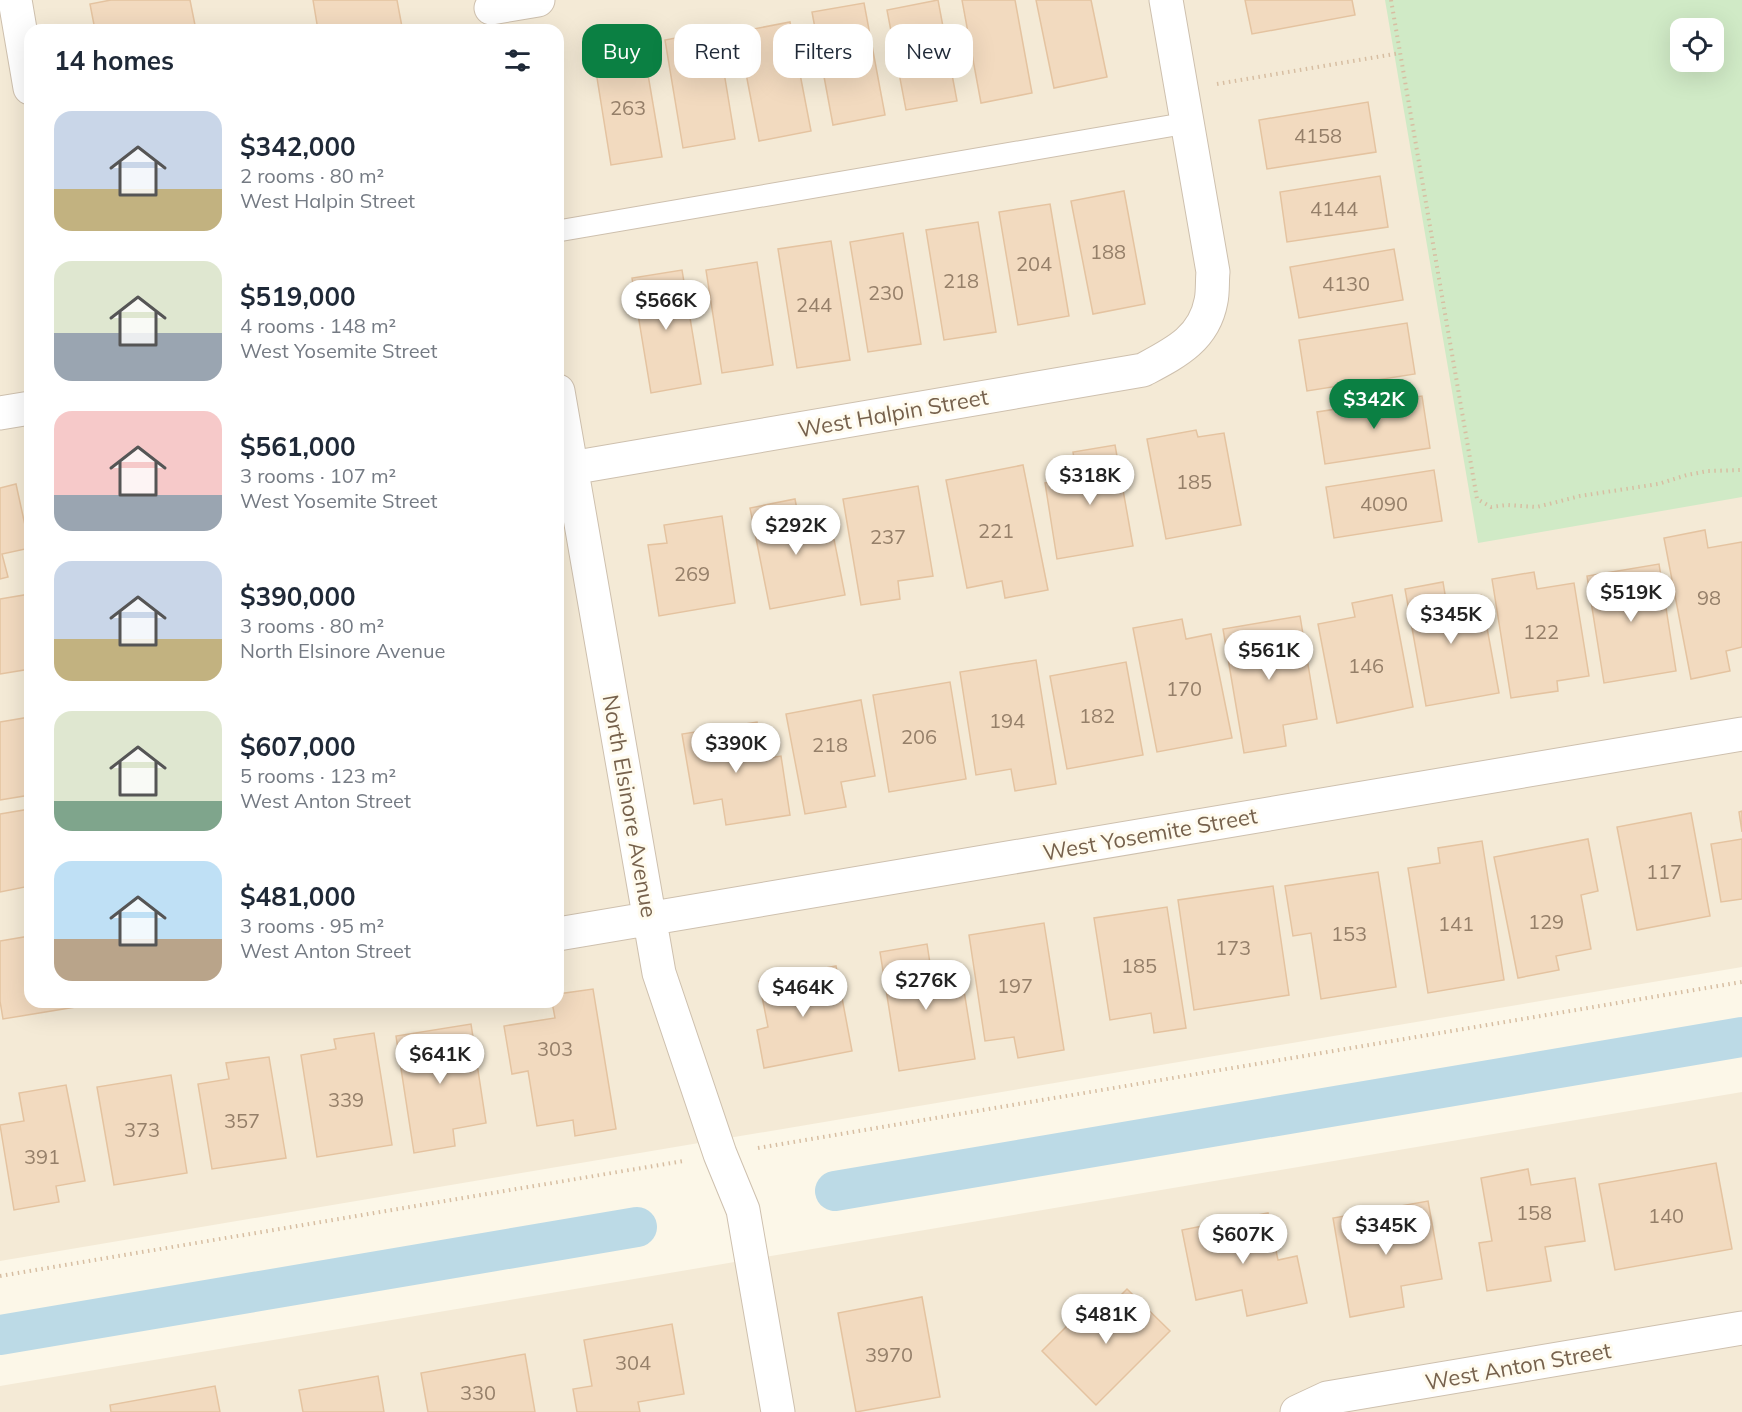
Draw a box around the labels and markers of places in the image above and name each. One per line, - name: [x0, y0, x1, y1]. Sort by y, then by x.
- pin: $566K: [624, 280, 708, 331]
- pin: $342K: [1332, 379, 1416, 430]
- pin: $318K: [1048, 455, 1132, 506]
- pin: $292K: [754, 505, 838, 556]
- pin: $519K: [1589, 572, 1673, 623]
- pin: $345K: [1409, 594, 1493, 645]
- pin: $561K: [1227, 630, 1311, 681]
- pin: $390K: [694, 723, 778, 774]
- pin: $276K: [884, 960, 968, 1011]
- pin: $464K: [761, 967, 845, 1018]
- pin: $641K: [398, 1034, 482, 1085]
- pin: $345K: [1344, 1205, 1428, 1256]
- pin: $607K: [1201, 1214, 1285, 1265]
- pin: $481K: [1064, 1294, 1148, 1345]

